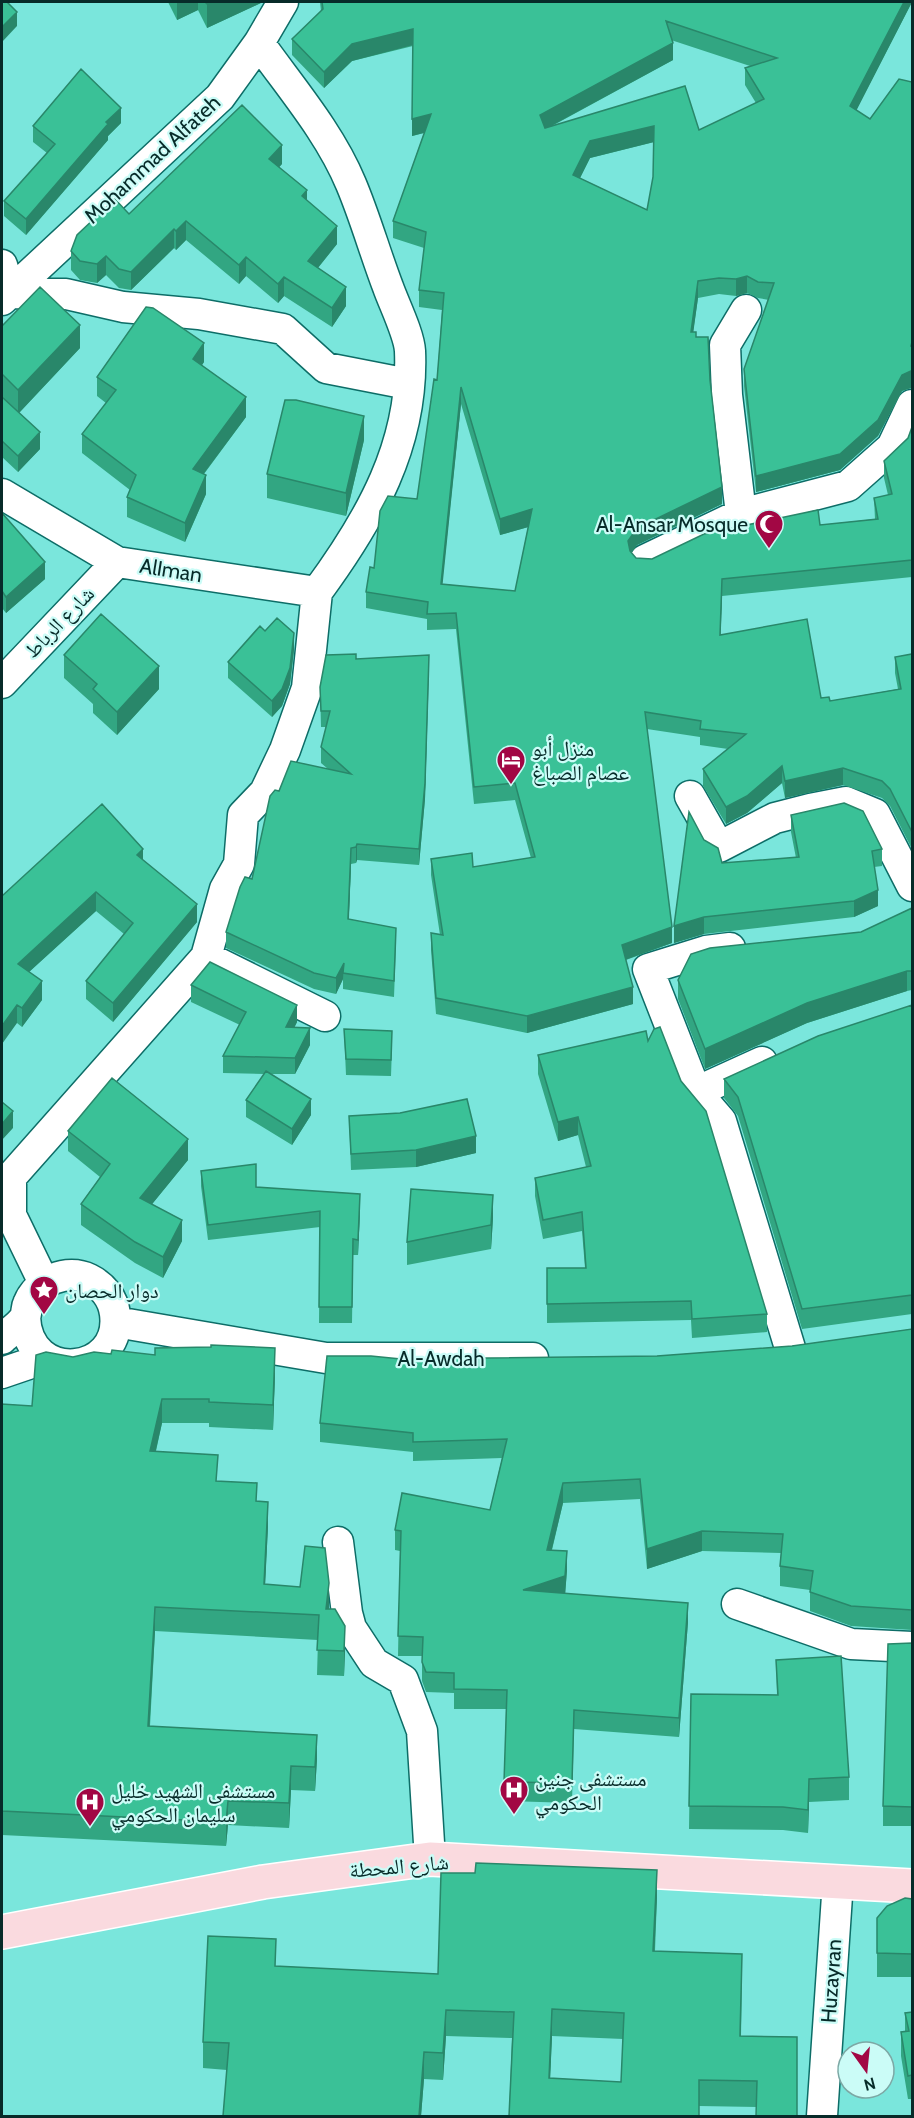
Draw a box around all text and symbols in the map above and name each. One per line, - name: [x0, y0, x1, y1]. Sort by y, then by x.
- street label: Mohammad Alfateh: [79, 90, 225, 228]
- mosque icon: Al-Ansar Mosque: [753, 508, 785, 550]
- place label: Al-Ansar Mosque: [596, 512, 748, 537]
- street label: AlIman: [138, 553, 204, 587]
- street label: شارع الرباط: [19, 581, 100, 664]
- place label: منزل أبو عصام الصباغ: [532, 736, 630, 787]
- hotel icon: منزل أبو عصام الصباغ: [495, 744, 527, 786]
- place icon: دوار الحصان: [28, 1274, 60, 1316]
- place label: دوار الحصان: [65, 1278, 159, 1303]
- street label: Al-Awdah: [397, 1346, 485, 1371]
- place label: مستشفى جنين الحكومي: [535, 1766, 647, 1819]
- hospital icon: مستشفى جنين الحكومي: [498, 1774, 530, 1816]
- place label: مستشفى الشهيد خليل سليمان الحكومي: [111, 1778, 275, 1831]
- hospital icon: مستشفى الشهيد خليل سليمان الحكومي: [74, 1786, 106, 1828]
- street label: شارع المحطة: [348, 1849, 450, 1884]
- street label: Huzayran: [816, 1938, 846, 2024]
- north arrow: [836, 2040, 896, 2100]
- text: N: [862, 2073, 878, 2095]

